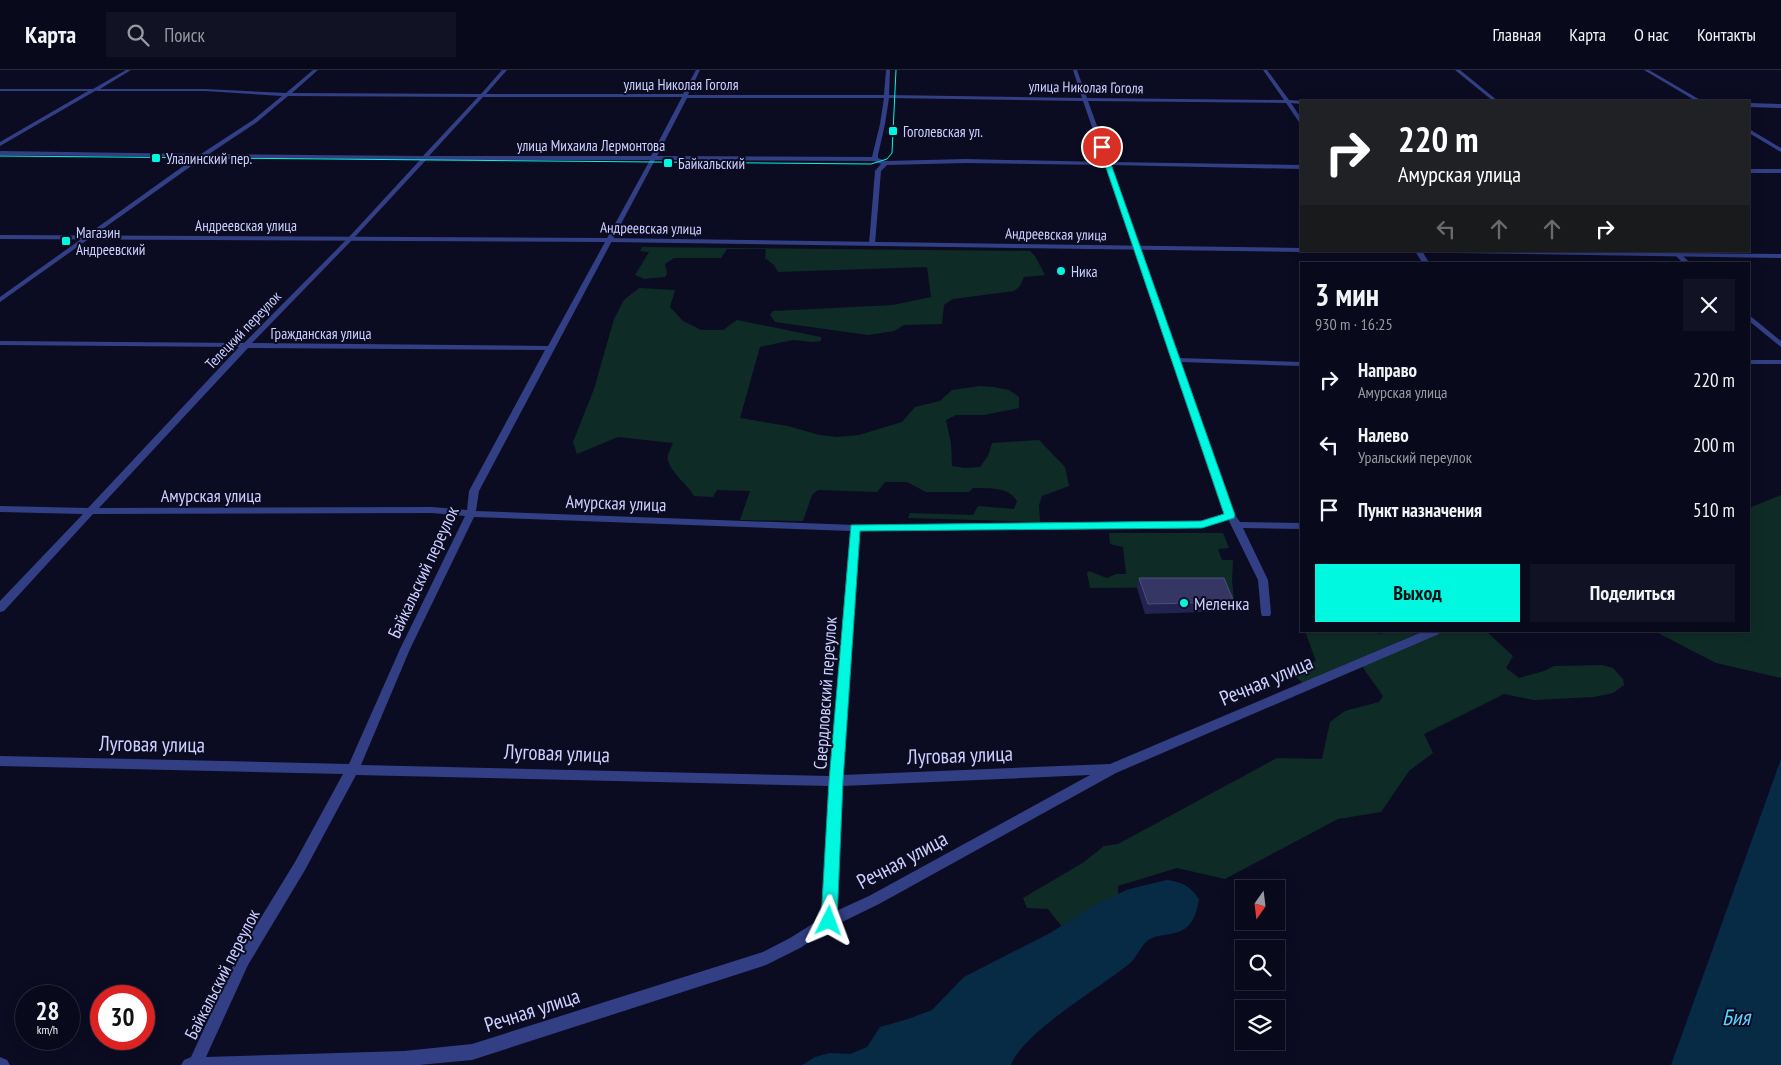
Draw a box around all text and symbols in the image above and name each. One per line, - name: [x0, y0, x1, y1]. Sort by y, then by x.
- search box: [106, 12, 456, 57]
- text: Карта: [25, 19, 76, 50]
- icon: search: [124, 21, 152, 49]
- text: Поиск: [164, 23, 205, 47]
- text: Главная: [1493, 23, 1541, 46]
- text: Карта: [1569, 23, 1606, 46]
- text: О нас: [1634, 23, 1669, 46]
- text: Контакты: [1697, 23, 1756, 46]
- street label: улица Николая Гоголя: [624, 75, 739, 94]
- street label: улица Николая Гоголя: [1028, 76, 1144, 98]
- text: 220 m: [1398, 116, 1479, 162]
- icon: right: [1315, 120, 1380, 185]
- place label: Гоголевская ул.: [903, 122, 983, 141]
- marker: Гоголевская ул.: [887, 125, 899, 137]
- pin: [1081, 126, 1123, 168]
- icon: arrive: [1088, 133, 1116, 161]
- street label: улица Михаила Лермонтова: [517, 136, 665, 155]
- place label: Улалинский пер.: [166, 149, 253, 168]
- marker: Улалинский пер.: [150, 152, 162, 164]
- place label: Байкальский: [678, 154, 745, 173]
- marker: Байкальский: [662, 157, 674, 169]
- text: Амурская улица: [1398, 160, 1521, 188]
- icon: left: [1432, 215, 1460, 243]
- icon: ahead: [1485, 215, 1513, 243]
- icon: ahead: [1538, 215, 1566, 243]
- icon: right: [1591, 215, 1619, 243]
- street label: Андреевская улица: [195, 216, 297, 235]
- street label: Андреевская улица: [600, 218, 702, 238]
- place label: Магазин Андреевский: [76, 223, 145, 259]
- street label: Андреевская улица: [1005, 224, 1107, 244]
- marker: Магазин Андреевский: [60, 235, 72, 247]
- place label: Ника: [1071, 262, 1097, 281]
- marker: Ника: [1055, 265, 1067, 277]
- text: 3 мин: [1315, 275, 1379, 314]
- button: close: [1683, 279, 1735, 331]
- street label: Телецкий переулок: [201, 287, 285, 373]
- text: 930 m · 16:25: [1315, 314, 1393, 334]
- street label: Гражданская улица: [271, 324, 371, 343]
- text: Направо: [1358, 358, 1417, 382]
- icon: right: [1315, 366, 1343, 394]
- text: 220 m: [1693, 368, 1735, 392]
- text: Амурская улица: [1358, 382, 1448, 402]
- text: Налево: [1358, 423, 1409, 447]
- icon: left: [1315, 431, 1343, 459]
- text: 200 m: [1693, 433, 1735, 457]
- text: Уральский переулок: [1358, 447, 1472, 467]
- street label: Амурская улица: [161, 484, 261, 507]
- street label: Амурская улица: [565, 490, 667, 516]
- icon: arrive: [1315, 496, 1343, 524]
- text: Пункт назначения: [1358, 498, 1482, 522]
- text: 510 m: [1693, 498, 1735, 522]
- street label: Байкальский переулок: [382, 502, 464, 642]
- button: Выход: [1315, 564, 1520, 622]
- button: Поделиться: [1530, 564, 1735, 622]
- place label: Меленка: [1194, 592, 1249, 615]
- marker: Меленка: [1178, 597, 1190, 609]
- street label: Свердловский переулок: [808, 616, 842, 770]
- street label: Речная улица: [1215, 648, 1317, 712]
- street label: Луговая улица: [98, 730, 205, 758]
- street label: Луговая улица: [503, 738, 610, 768]
- street label: Луговая улица: [906, 740, 1013, 770]
- street label: Речная улица: [852, 825, 952, 895]
- north arrow: [1235, 880, 1285, 930]
- map controls: [1235, 880, 1285, 1050]
- position arrow: [802, 894, 854, 946]
- street label: Байкальский переулок: [179, 905, 265, 1043]
- button: search: [1235, 940, 1285, 990]
- street label: Речная улица: [481, 982, 583, 1038]
- speed limit sign: 30: [90, 985, 155, 1050]
- text: 28: [36, 995, 59, 1027]
- button: layers: [1235, 1000, 1285, 1050]
- water label: Бия: [1722, 1003, 1752, 1031]
- text: km/h: [37, 1022, 58, 1037]

